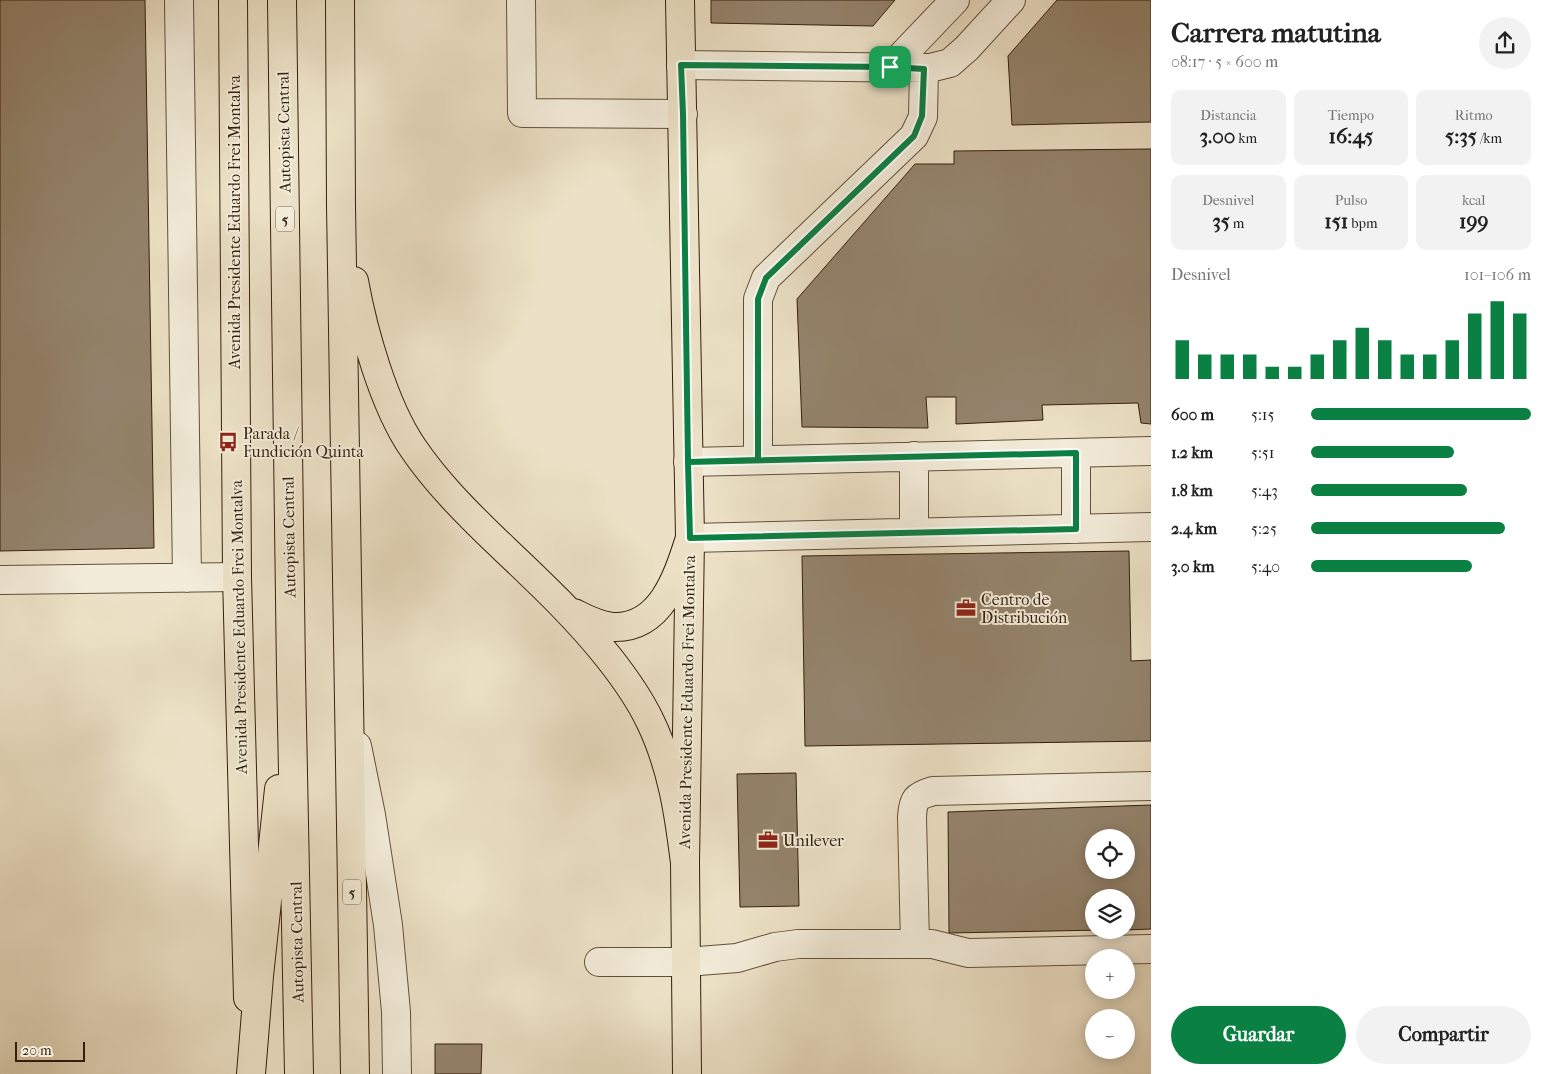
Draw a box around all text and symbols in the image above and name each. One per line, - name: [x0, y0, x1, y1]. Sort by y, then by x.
- text: Carrera matutina: [1171, 16, 1381, 49]
- button: share: [1479, 17, 1531, 69]
- pin: [869, 46, 911, 88]
- text: 08:17 · 5 × 600 m: [1171, 52, 1278, 71]
- icon: arrive: [876, 53, 904, 81]
- street label: Autopista Central: [273, 71, 295, 194]
- street label: Avenida Presidente Eduardo Frei Montalva: [225, 74, 244, 370]
- text: Distancia: [1200, 107, 1256, 124]
- text: Tiempo: [1328, 107, 1374, 124]
- text: Ritmo: [1455, 107, 1493, 124]
- text: 3.00: [1199, 124, 1235, 148]
- text: 16:45: [1329, 124, 1373, 148]
- text: 5:35: [1445, 124, 1477, 148]
- text: km: [1235, 130, 1257, 147]
- text: /km: [1477, 130, 1502, 147]
- text: Desnivel: [1202, 192, 1254, 209]
- text: Pulso: [1335, 192, 1367, 209]
- text: kcal: [1462, 192, 1485, 209]
- road number: 5: [276, 206, 294, 232]
- text: 35: [1212, 209, 1230, 233]
- text: 151: [1324, 209, 1348, 233]
- text: 199: [1459, 209, 1488, 233]
- text: m: [1230, 215, 1245, 232]
- text: bpm: [1348, 215, 1378, 232]
- text: Desnivel: [1171, 265, 1231, 284]
- text: 101–106 m: [1464, 265, 1531, 284]
- text: 600 m: [1171, 405, 1214, 424]
- text: 5:15: [1251, 405, 1274, 424]
- place label: Parada / Fundición Quinta: [243, 424, 365, 461]
- bus stop icon: Parada / Fundición Quinta: [217, 431, 239, 453]
- text: 1.2 km: [1171, 443, 1213, 462]
- text: 5:51: [1251, 443, 1274, 462]
- street label: Autopista Central: [278, 476, 300, 599]
- street label: Avenida Presidente Eduardo Frei Montalva: [227, 479, 251, 775]
- text: 1.8 km: [1171, 481, 1213, 500]
- text: 5:43: [1251, 481, 1278, 500]
- text: 2.4 km: [1171, 519, 1217, 538]
- text: 5:25: [1251, 519, 1277, 538]
- street label: Avenida Presidente Eduardo Frei Montalva: [675, 554, 699, 850]
- text: 3.0 km: [1171, 557, 1214, 576]
- text: 5:40: [1251, 557, 1280, 576]
- place label: Centro de Distribución: [981, 590, 1068, 627]
- office icon: Centro de Distribución: [955, 597, 977, 619]
- office icon: Unilever: [757, 829, 779, 851]
- map controls: [1085, 829, 1135, 1059]
- button: locate: [1085, 829, 1135, 879]
- place label: Unilever: [783, 831, 844, 850]
- road number: 5: [343, 880, 361, 904]
- street label: Autopista Central: [286, 881, 308, 1004]
- button: layers: [1085, 889, 1135, 939]
- button: +: [1085, 949, 1135, 999]
- button: Guardar: [1171, 1006, 1346, 1064]
- button: Compartir: [1356, 1006, 1531, 1064]
- button: −: [1085, 1009, 1135, 1059]
- scale bar: [15, 1039, 85, 1062]
- text: 20 m: [22, 1042, 52, 1059]

